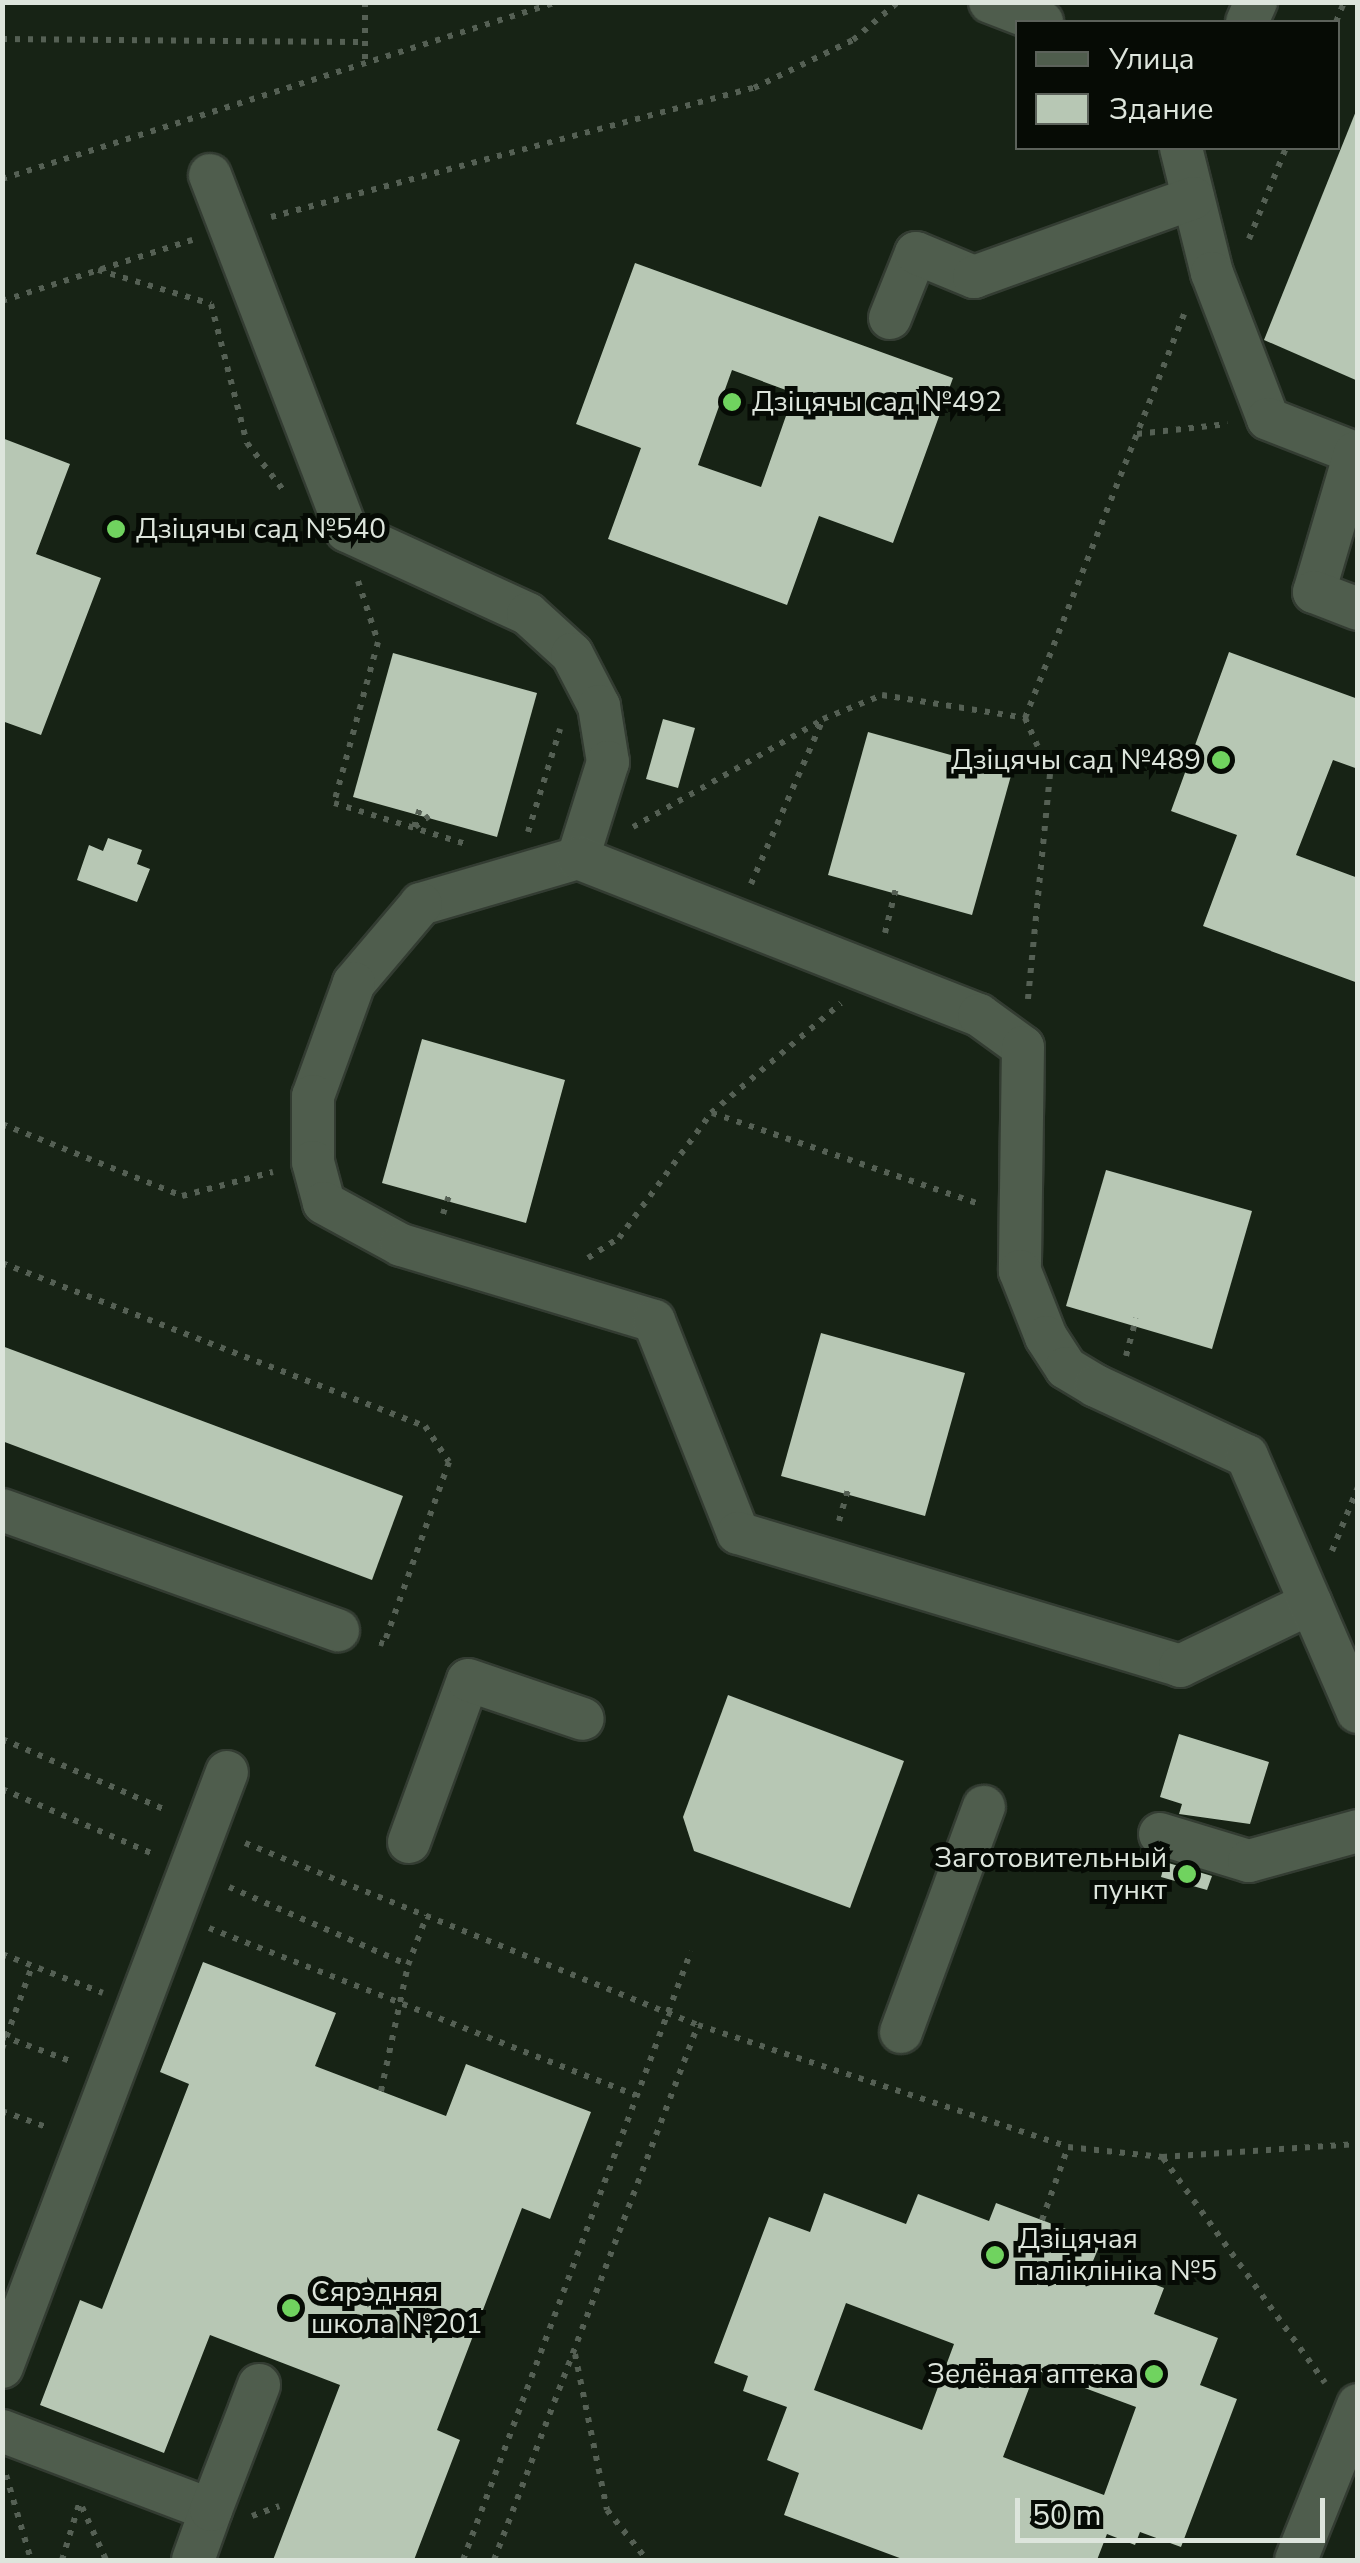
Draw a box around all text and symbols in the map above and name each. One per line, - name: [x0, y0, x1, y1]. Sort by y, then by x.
- legend: [1015, 20, 1340, 150]
- text: Улица: [1109, 39, 1195, 80]
- text: Здание: [1109, 89, 1214, 130]
- place label: Дзіцячы сад №492: [752, 385, 1002, 419]
- marker: Дзіцячы сад №492: [721, 391, 743, 413]
- place label: Дзіцячы сад №540: [136, 512, 386, 546]
- marker: Дзіцячы сад №540: [105, 518, 127, 540]
- place label: Дзіцячы сад №489: [951, 743, 1201, 777]
- marker: Дзіцячы сад №489: [1210, 749, 1232, 771]
- place label: Заготовительный пункт: [934, 1841, 1167, 1907]
- marker: Заготовительный пункт: [1176, 1863, 1198, 1885]
- place label: Дзіцячая паліклініка №5: [1018, 2222, 1217, 2288]
- marker: Дзіцячая паліклініка №5: [982, 2242, 1008, 2268]
- place label: Сярэдняя школа №201: [311, 2275, 483, 2341]
- marker: Сярэдняя школа №201: [280, 2297, 302, 2319]
- place label: Зелёная аптека: [927, 2357, 1134, 2391]
- marker: Зелёная аптека: [1143, 2363, 1165, 2385]
- scale bar: [1020, 2478, 1330, 2540]
- text: 50 m: [1032, 2495, 1101, 2536]

